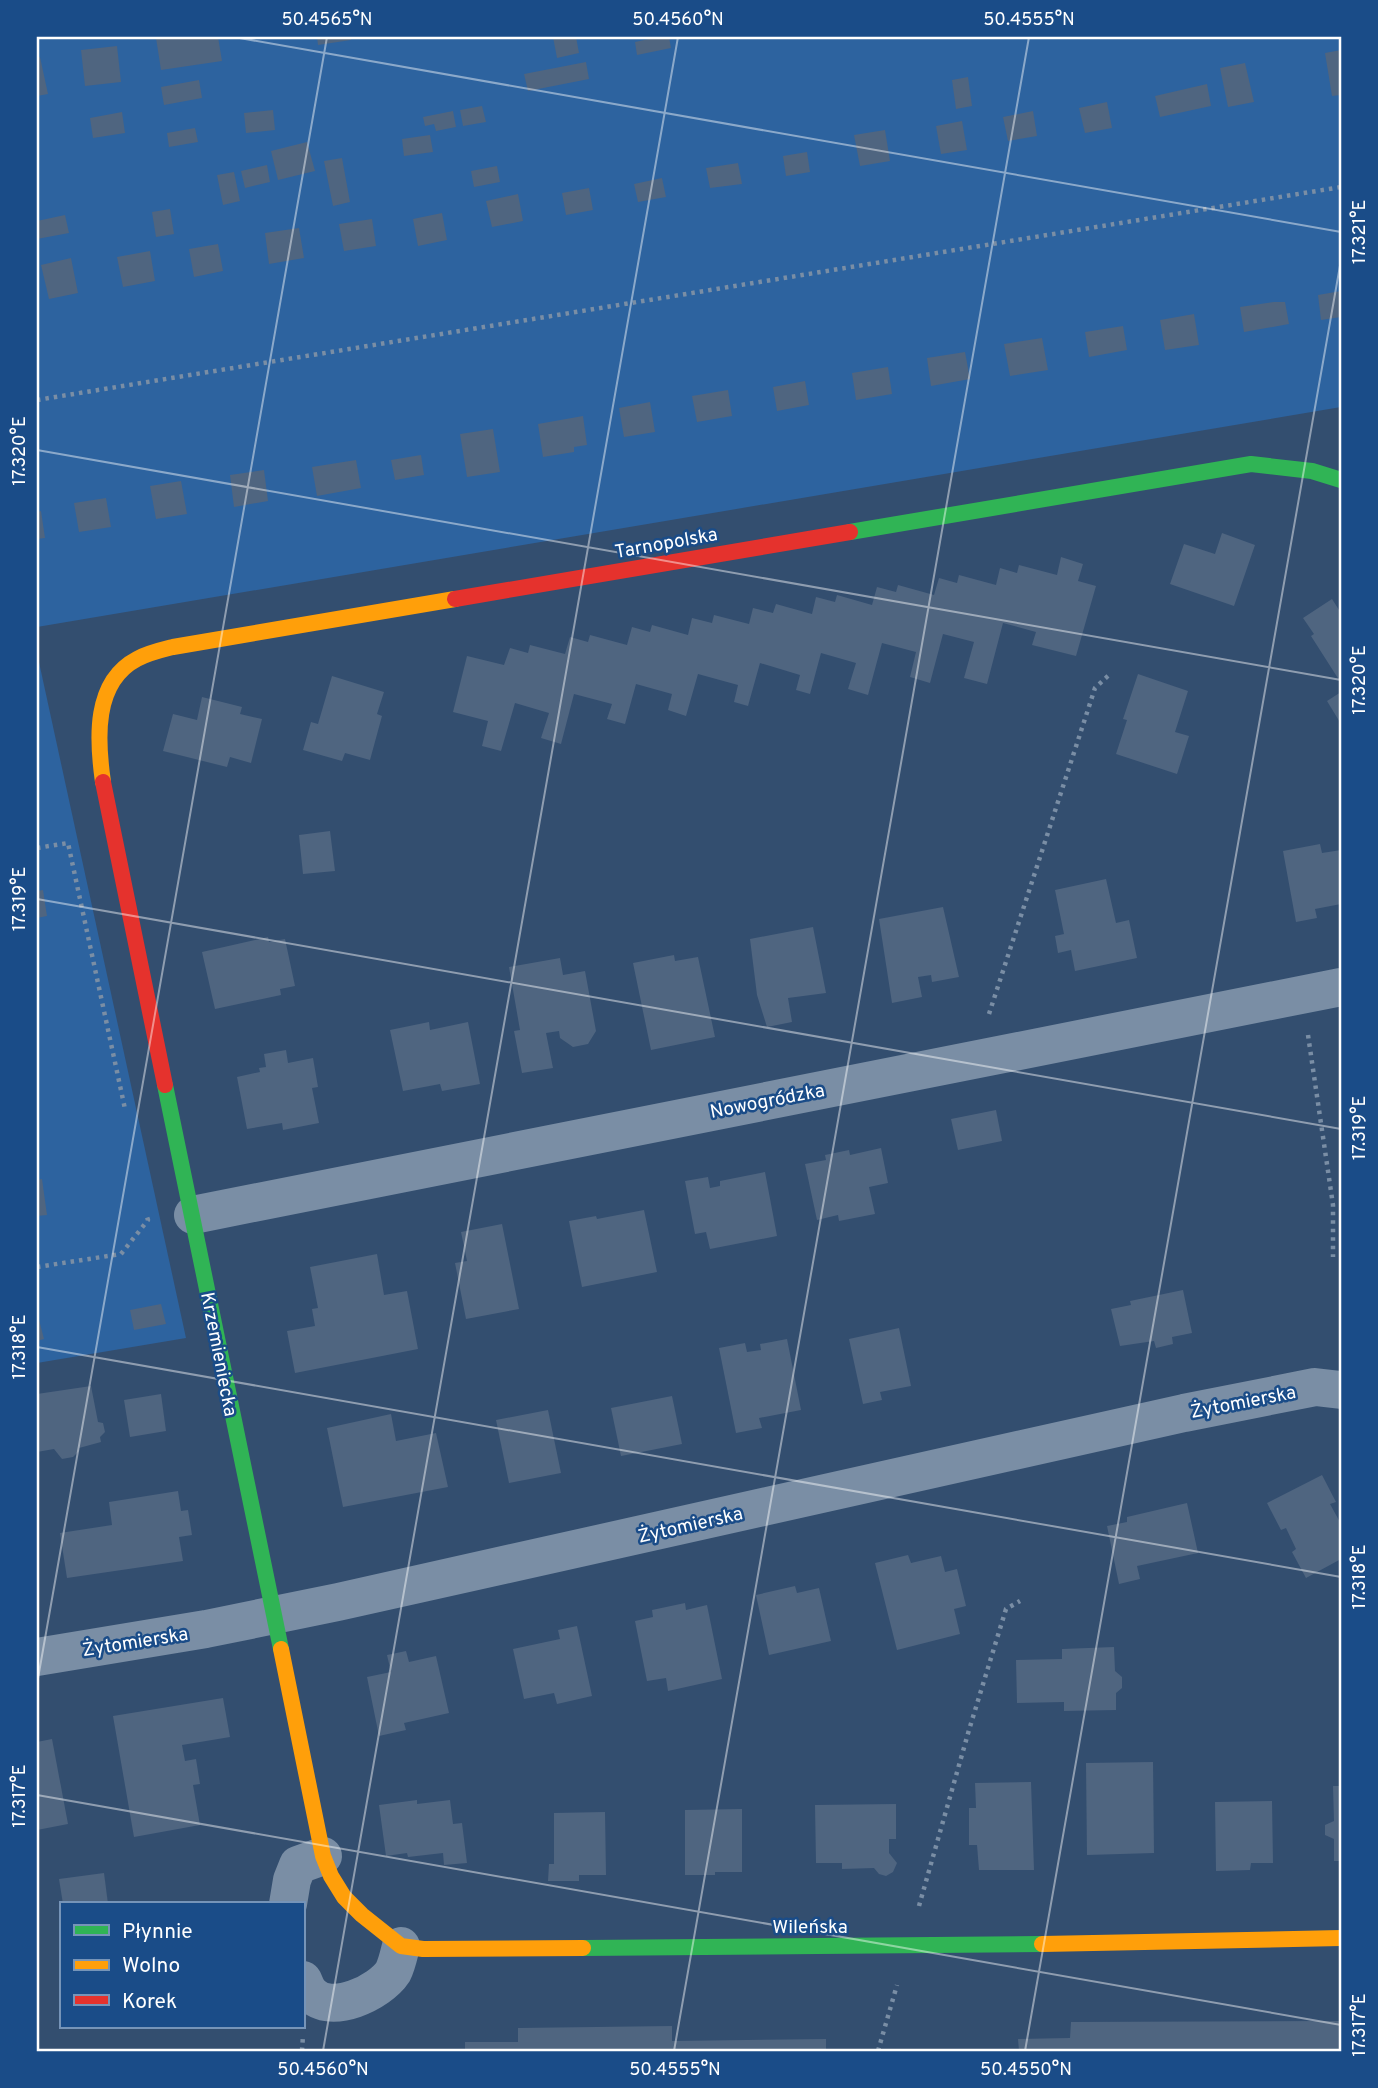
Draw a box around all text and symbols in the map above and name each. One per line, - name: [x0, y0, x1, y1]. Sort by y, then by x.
- text: 50.4565°N: [281, 9, 373, 32]
- text: 50.4560°N: [632, 9, 724, 32]
- text: 50.4555°N: [983, 9, 1075, 32]
- text: 17.321°E: [1349, 200, 1372, 264]
- text: 17.320°E: [9, 416, 32, 486]
- street label: Tarnopolska: [613, 523, 720, 565]
- text: 17.320°E: [1349, 645, 1372, 715]
- text: 17.319°E: [9, 867, 32, 931]
- street label: Nowogródzka: [708, 1079, 827, 1125]
- text: 17.319°E: [1349, 1096, 1372, 1160]
- street label: Krzemieniecka: [194, 1290, 242, 1419]
- text: 17.318°E: [9, 1315, 32, 1379]
- street label: Żytomierska: [1188, 1380, 1298, 1425]
- street label: Żytomierska: [635, 1501, 745, 1550]
- text: 17.318°E: [1349, 1545, 1372, 1609]
- street label: Żytomierska: [80, 1622, 190, 1663]
- text: 17.317°E: [9, 1764, 32, 1828]
- legend: [60, 1902, 304, 2028]
- street label: Wileńska: [772, 1916, 848, 1940]
- text: Płynnie: [122, 1919, 193, 1946]
- text: Wolno: [122, 1953, 180, 1980]
- text: Korek: [122, 1989, 177, 2016]
- text: 17.317°E: [1349, 1993, 1372, 2057]
- text: 50.4560°N: [277, 2059, 369, 2082]
- text: 50.4555°N: [629, 2059, 721, 2082]
- text: 50.4550°N: [980, 2059, 1072, 2082]

